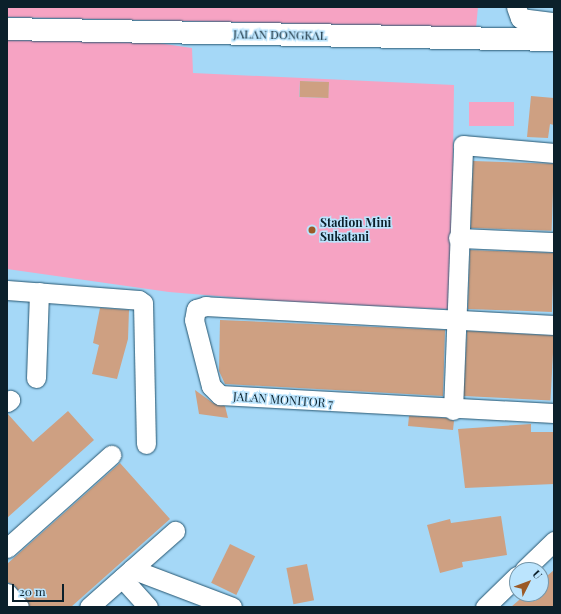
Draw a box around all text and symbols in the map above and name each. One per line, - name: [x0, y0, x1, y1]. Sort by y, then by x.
- street label: JALAN DONGKAL: [233, 27, 327, 43]
- place label: Stadion Mini Sukatani: [320, 216, 391, 244]
- marker: Stadion Mini Sukatani: [307, 225, 317, 235]
- street label: JALAN MONITOR 7: [232, 389, 334, 411]
- north arrow: [509, 562, 549, 602]
- text: U: [529, 566, 546, 582]
- scale bar: [14, 576, 66, 602]
- text: 20 m: [19, 583, 46, 599]

